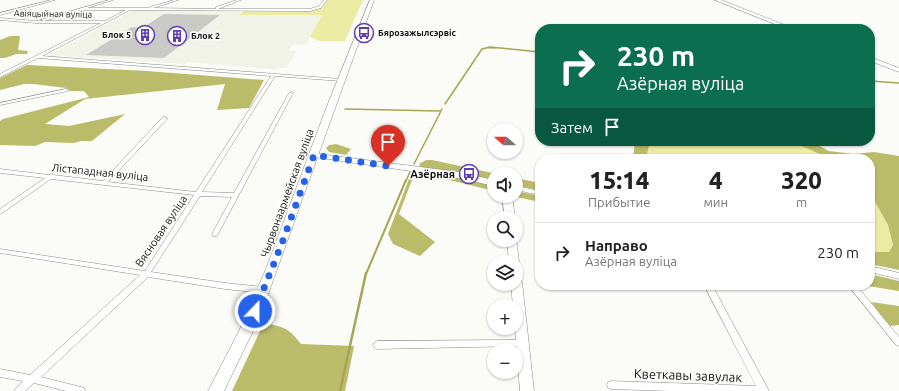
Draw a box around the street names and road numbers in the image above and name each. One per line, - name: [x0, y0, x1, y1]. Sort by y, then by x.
- street label: Авіяцыйная вуліца: [14, 8, 92, 20]
- street label: Чырвонаармейская вуліца: [258, 127, 316, 259]
- street label: Лістападная вуліца: [51, 161, 149, 183]
- street label: Вясновая вуліца: [133, 193, 189, 269]
- street label: Кветкавы завулак: [634, 366, 743, 384]

